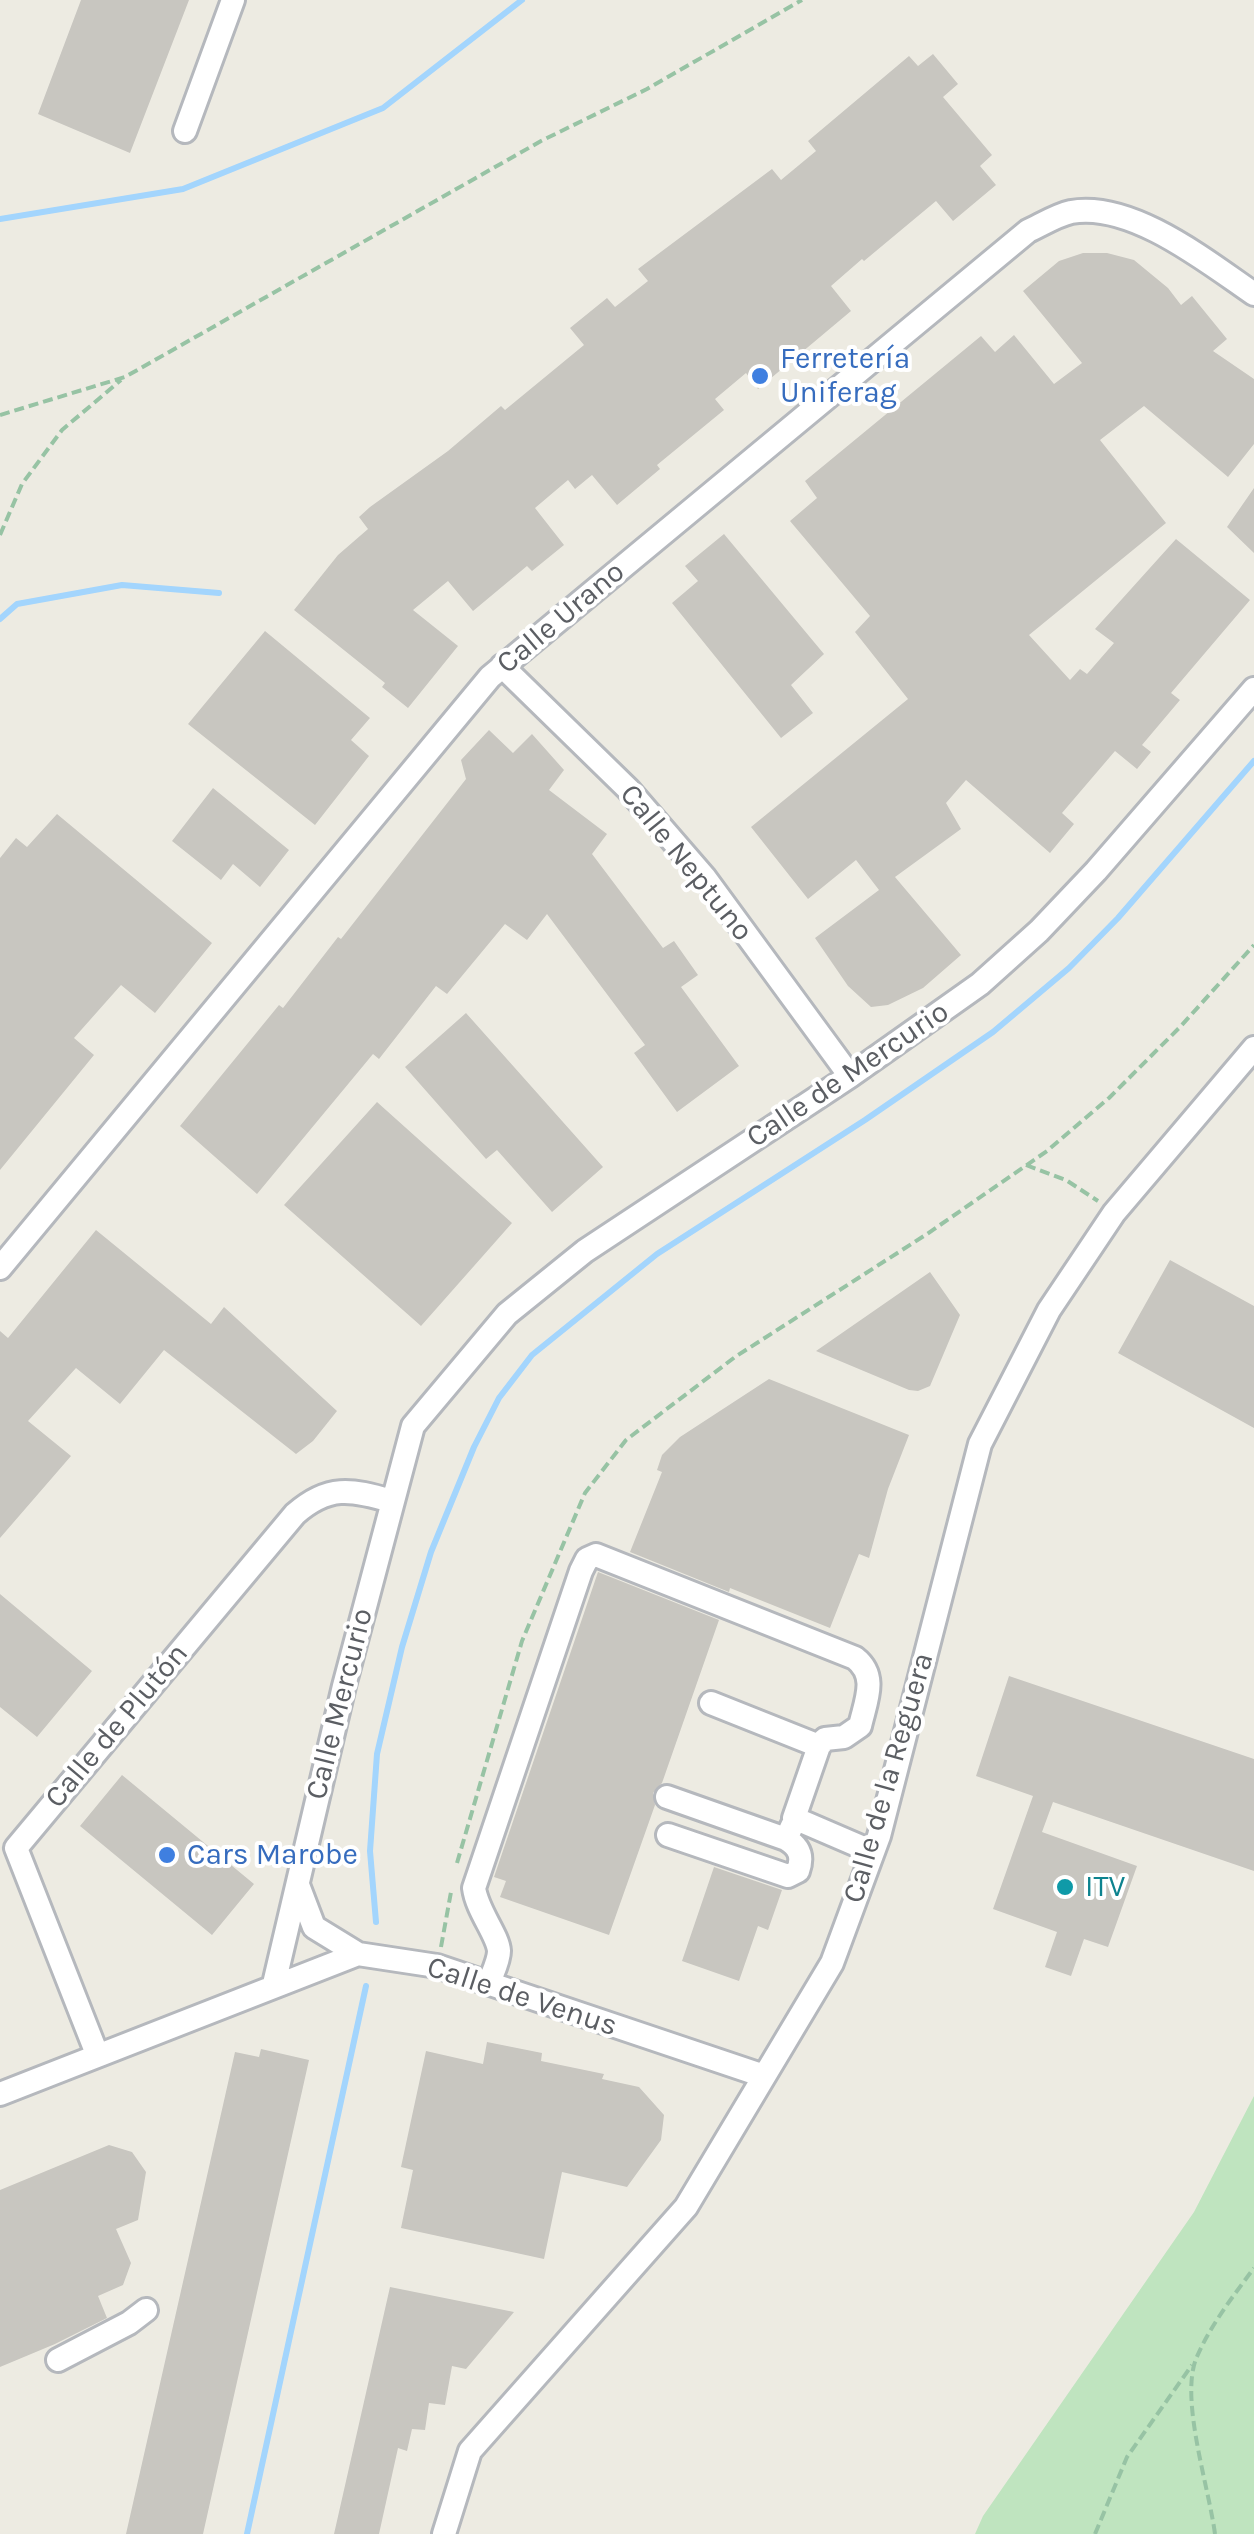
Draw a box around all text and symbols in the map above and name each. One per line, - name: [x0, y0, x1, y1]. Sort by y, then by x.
- place label: Ferretería Uniferag: [780, 341, 910, 412]
- marker: Ferretería Uniferag: [749, 365, 771, 387]
- street label: Calle Urano: [490, 554, 632, 682]
- street label: Calle Neptuno: [612, 777, 760, 949]
- street label: Calle de Mercurio: [740, 994, 956, 1156]
- street label: Calle Mercurio: [299, 1605, 381, 1803]
- street label: Calle de Plutón: [38, 1636, 196, 1816]
- street label: Calle de la Reguera: [836, 1649, 942, 1907]
- place label: Cars Marobe: [187, 1837, 358, 1873]
- marker: Cars Marobe: [156, 1844, 178, 1866]
- place label: ITV: [1085, 1869, 1125, 1905]
- marker: ITV: [1054, 1876, 1076, 1898]
- street label: Calle de Venus: [422, 1949, 622, 2045]

